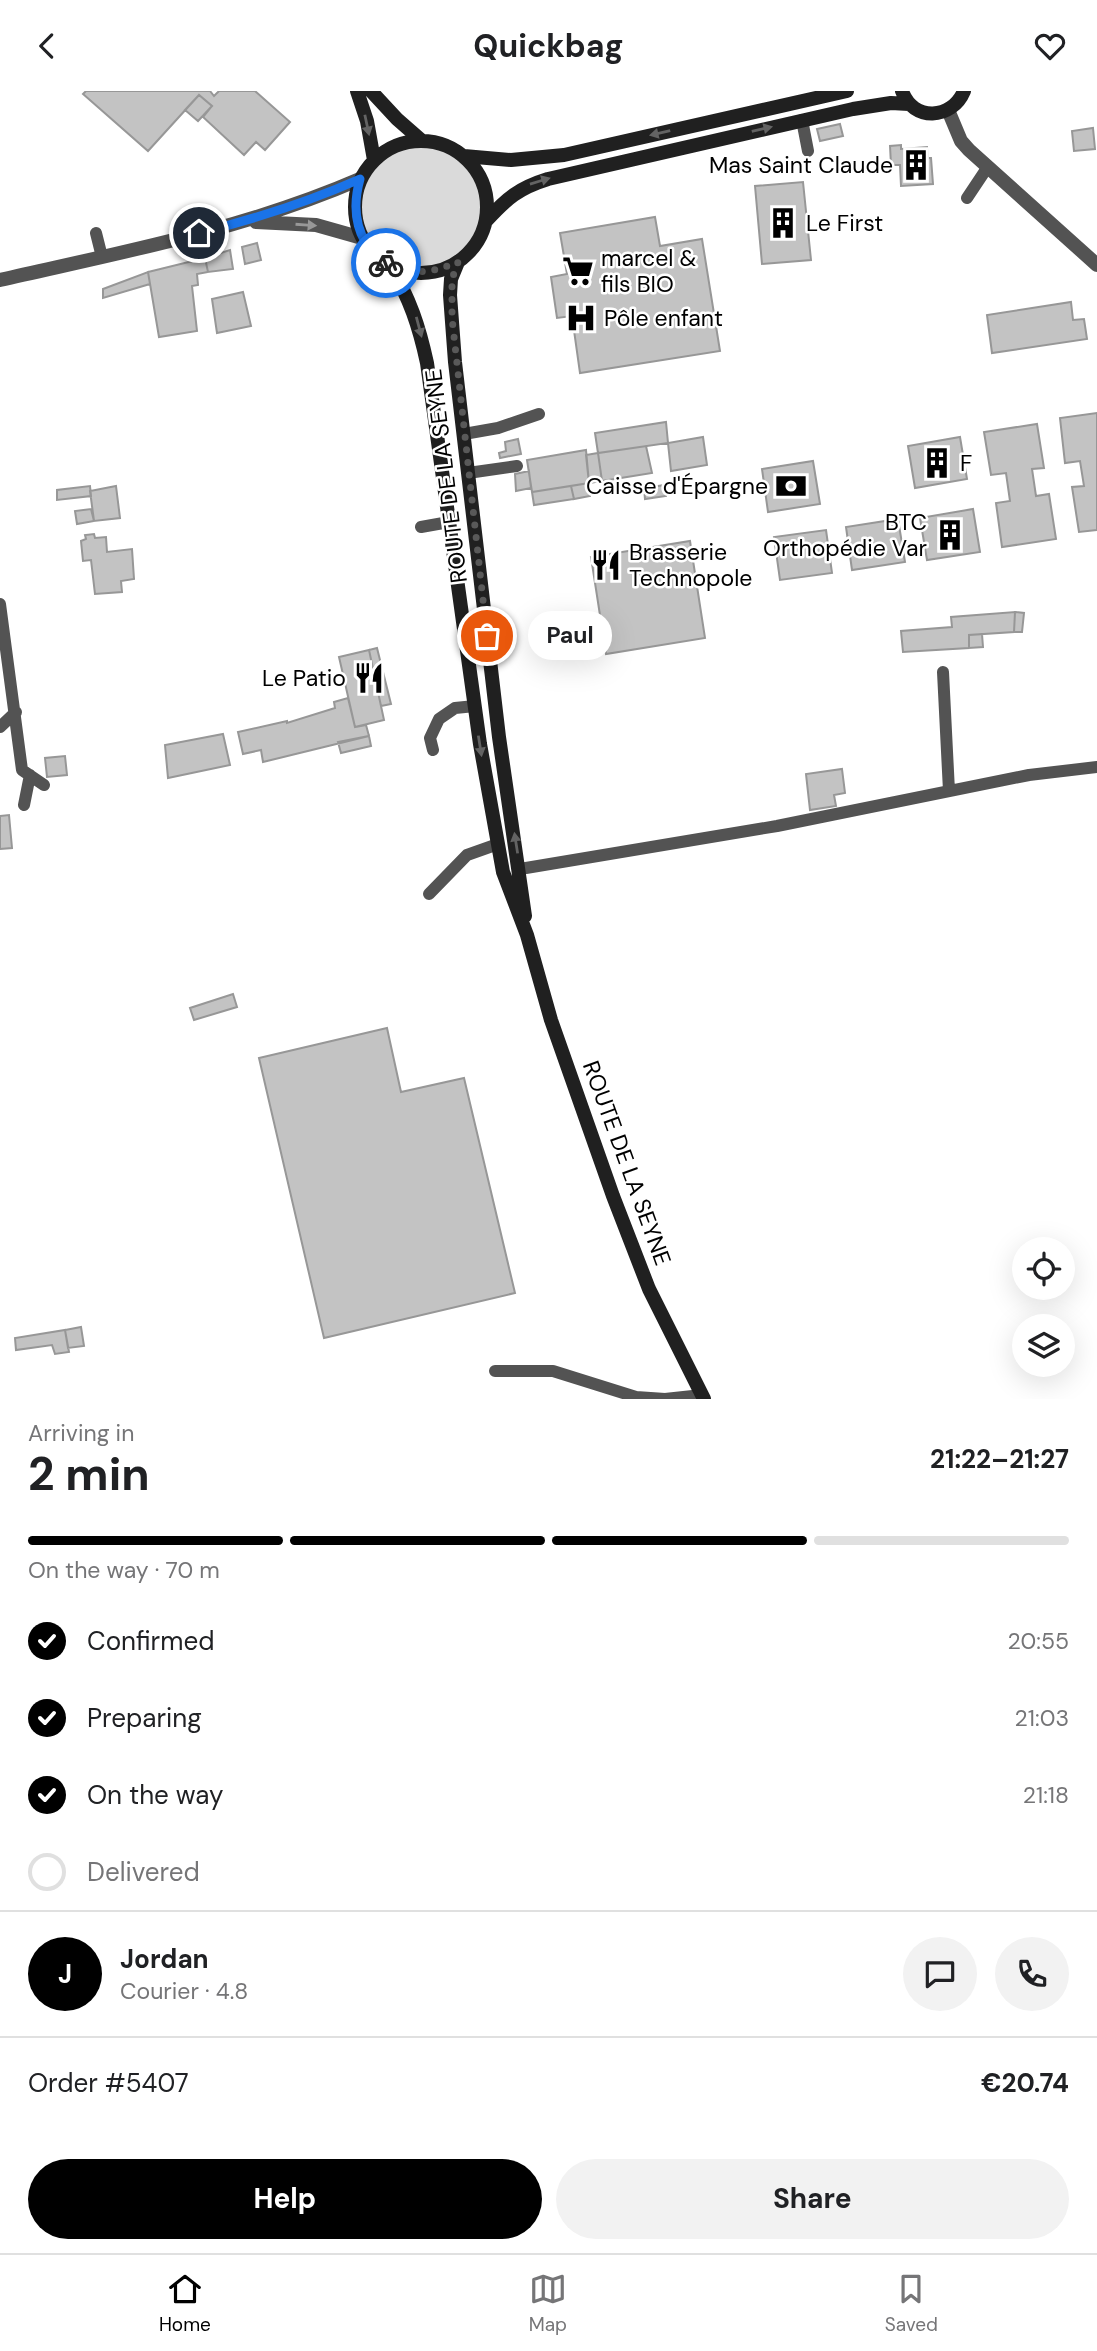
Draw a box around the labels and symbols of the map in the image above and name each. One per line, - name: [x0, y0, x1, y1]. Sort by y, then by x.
- one-way arrow: [362, 114, 373, 136]
- one-way arrow: [751, 124, 773, 135]
- one-way arrow: [649, 128, 671, 139]
- building icon: Mas Saint Claude: [899, 148, 933, 182]
- place label: Mas Saint Claude: [709, 150, 893, 180]
- one-way arrow: [530, 176, 551, 186]
- pin: [169, 203, 229, 263]
- building icon: Le First: [766, 206, 800, 240]
- place label: Le First: [806, 208, 883, 238]
- one-way arrow: [295, 220, 317, 231]
- courier: [351, 228, 421, 298]
- place label: marcel & fils BIO: [601, 243, 697, 299]
- supermarket icon: marcel & fils BIO: [561, 254, 595, 288]
- hospital icon: Pôle enfant: [564, 301, 598, 335]
- place label: Pôle enfant: [604, 303, 723, 333]
- one-way arrow: [414, 317, 424, 338]
- street label: ROUTE DE LA SEYNE: [418, 367, 474, 585]
- building icon: F: [920, 446, 954, 480]
- place label: F: [960, 448, 972, 478]
- bank icon: Caisse d'Épargne: [774, 469, 808, 503]
- place label: Caisse d'Épargne: [586, 471, 768, 501]
- place label: BTC Orthopédie Var: [763, 507, 927, 563]
- building icon: BTC Orthopédie Var: [933, 518, 967, 552]
- place label: Brasserie Technopole: [629, 537, 752, 593]
- restaurant icon: Brasserie Technopole: [589, 548, 623, 582]
- pin: [457, 606, 517, 666]
- callout: Paul: [529, 611, 613, 661]
- restaurant icon: Le Patio: [352, 661, 386, 695]
- place label: Le Patio: [262, 663, 346, 693]
- one-way arrow: [475, 735, 486, 757]
- one-way arrow: [510, 832, 521, 854]
- street label: ROUTE DE LA SEYNE: [576, 1057, 678, 1269]

